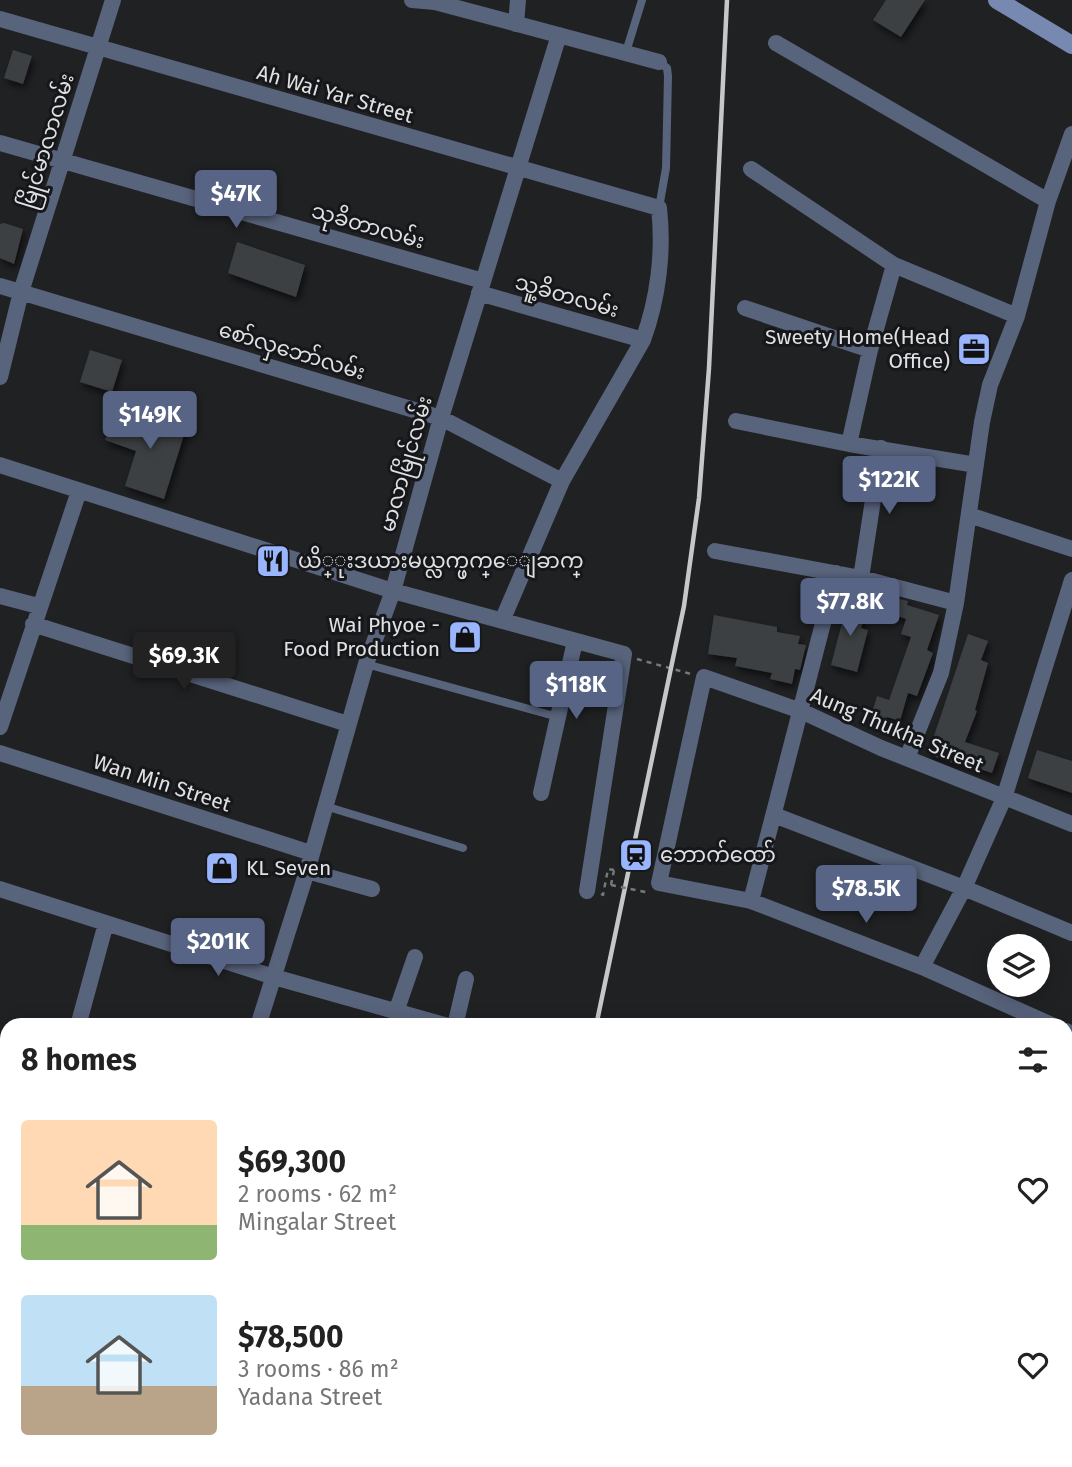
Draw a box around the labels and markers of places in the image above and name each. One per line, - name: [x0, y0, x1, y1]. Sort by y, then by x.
- pin: $47K: [195, 170, 277, 230]
- place label: Sweety Home(Head Office): [765, 324, 950, 374]
- office icon: Sweety Home(Head Office): [955, 330, 993, 368]
- pin: $149K: [101, 392, 199, 451]
- pin: $122K: [840, 456, 938, 516]
- restaurant icon: ယိ္ုးဒယားမယ္လက္ဖက္ေျခာက္: [254, 542, 292, 580]
- place label: ယိ္ုးဒယားမယ္လက္ဖက္ေျခာက္: [298, 545, 584, 579]
- pin: $77.8K: [793, 578, 907, 638]
- place label: Wai Phyoe - Food Production: [283, 612, 440, 662]
- shop icon: Wai Phyoe - Food Production: [446, 618, 484, 656]
- pin: $69.3K: [127, 632, 241, 692]
- pin: $118K: [527, 662, 625, 721]
- station icon: ဘောက်ထော်: [617, 836, 655, 874]
- place label: ဘောက်ထော်: [660, 839, 776, 868]
- shop icon: KL Seven: [203, 849, 241, 887]
- place label: KL Seven: [246, 855, 331, 881]
- pin: $78.5K: [809, 866, 923, 925]
- pin: $201K: [169, 918, 267, 978]

